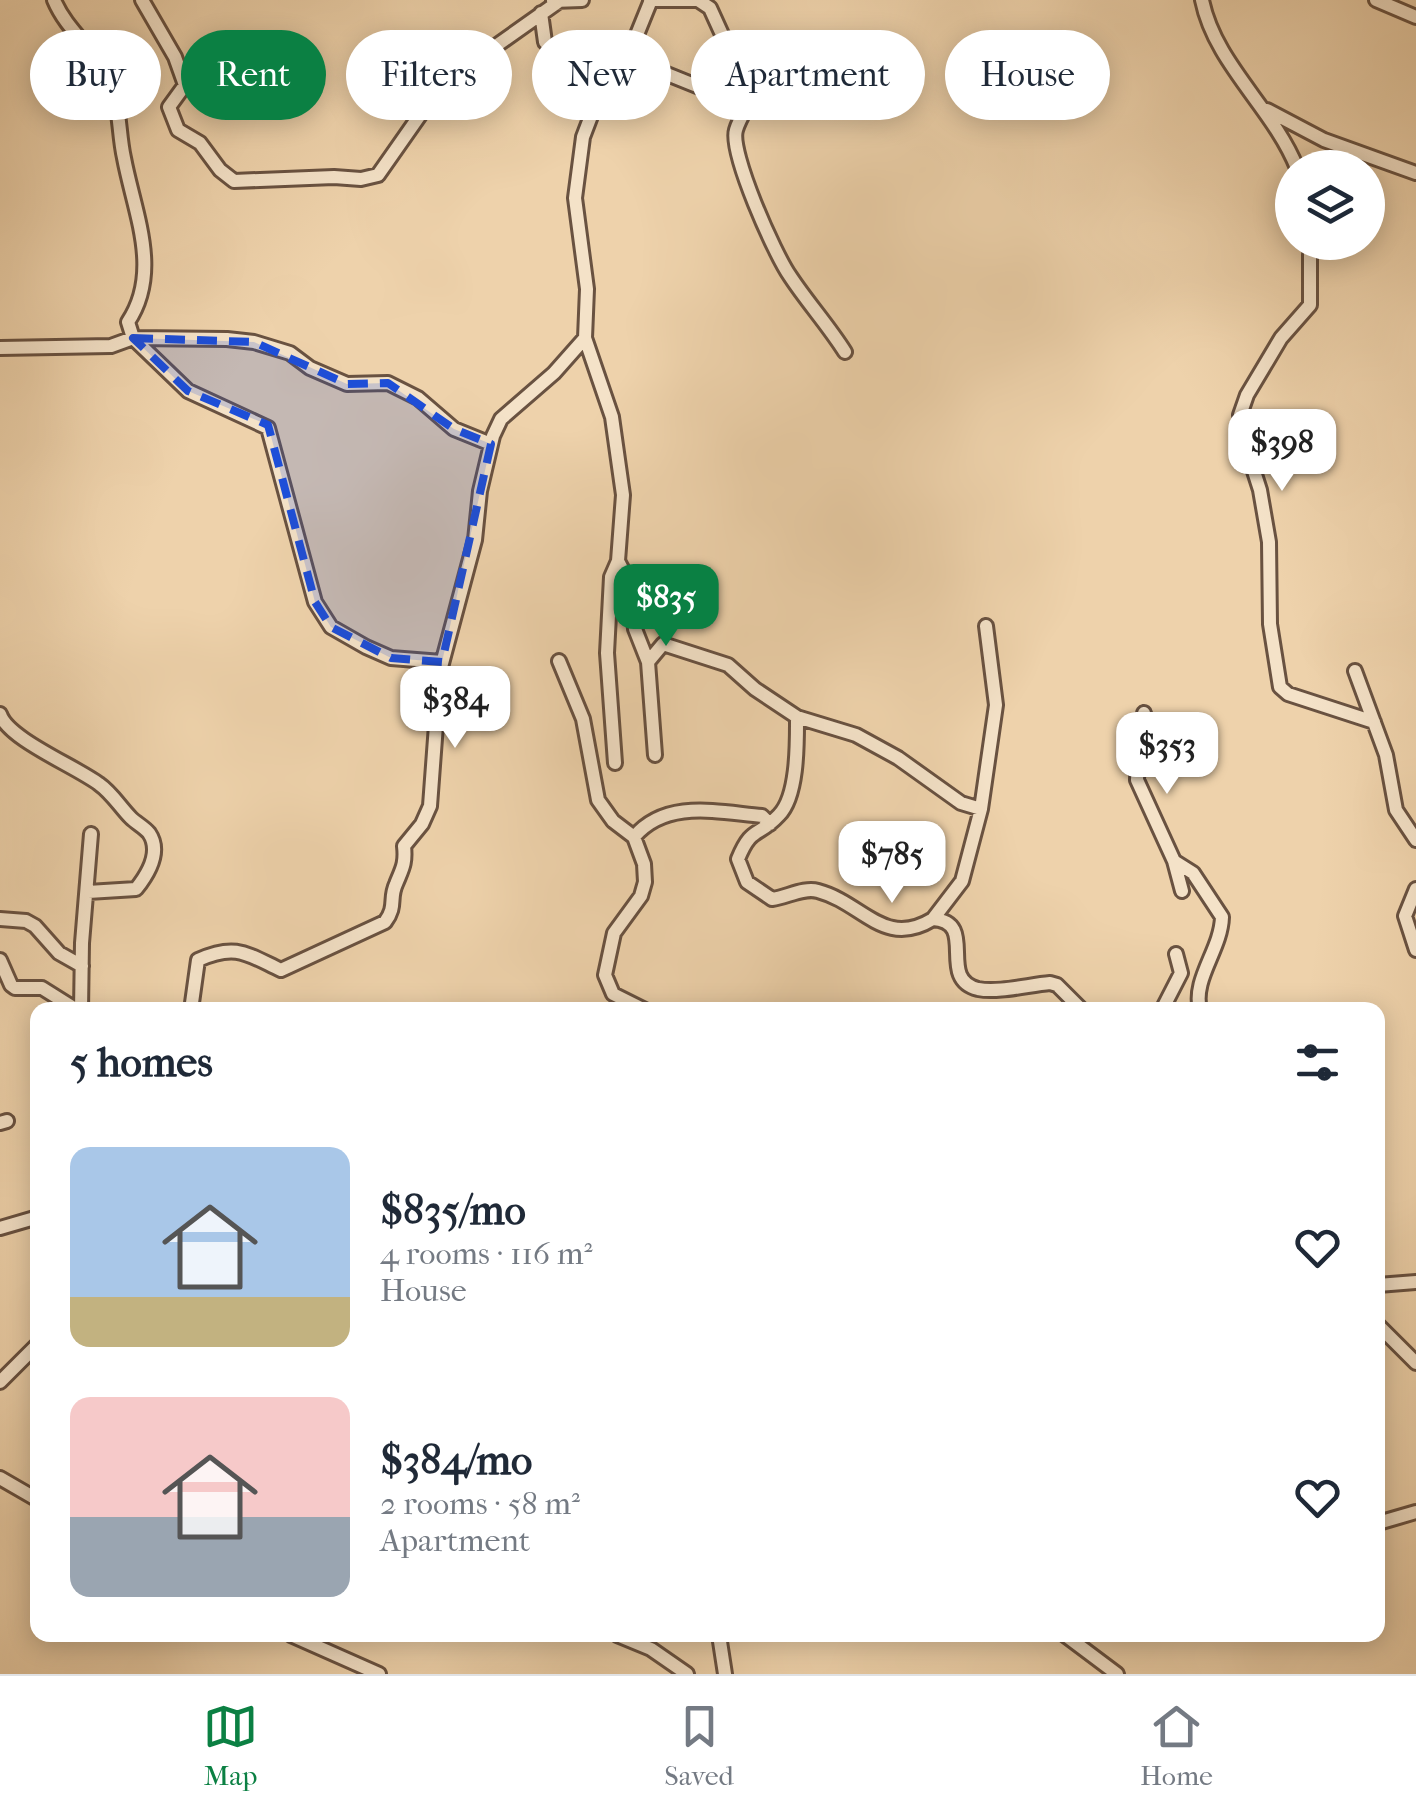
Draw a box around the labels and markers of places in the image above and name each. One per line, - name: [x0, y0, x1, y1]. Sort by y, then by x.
- pin: $398: [1223, 409, 1341, 494]
- pin: $835: [607, 564, 725, 649]
- pin: $384: [396, 666, 514, 751]
- pin: $353: [1108, 712, 1226, 797]
- pin: $785: [833, 821, 951, 906]

